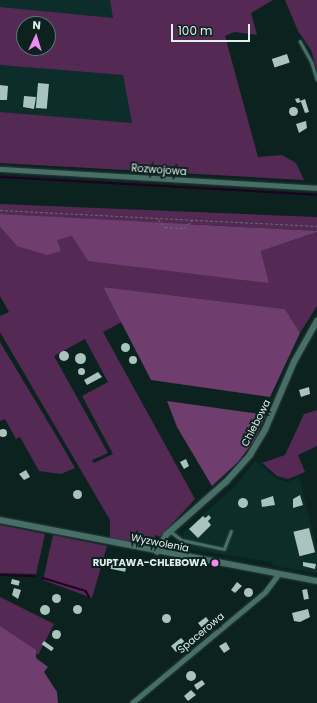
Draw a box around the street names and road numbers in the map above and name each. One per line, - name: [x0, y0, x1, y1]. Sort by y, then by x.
- street label: Rozwojowa: [131, 162, 187, 178]
- street label: Chlebowa: [239, 398, 273, 448]
- street label: Wyzwolenia: [130, 531, 190, 555]
- street label: Spacerowa: [175, 610, 227, 656]

